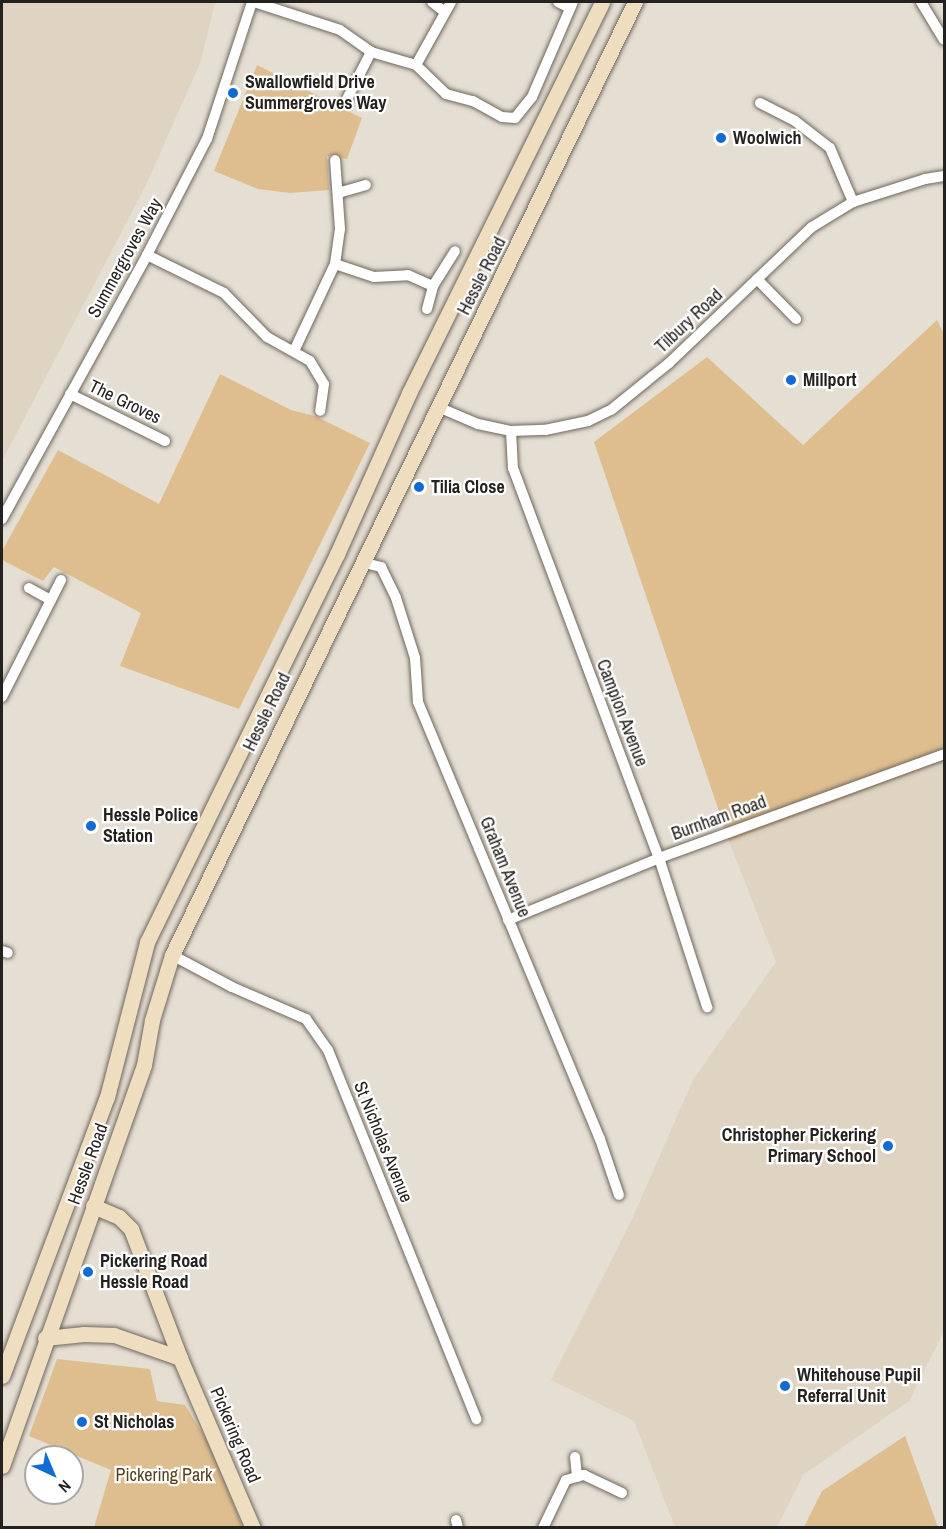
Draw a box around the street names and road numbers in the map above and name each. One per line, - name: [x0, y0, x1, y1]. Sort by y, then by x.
- street label: Summergroves Way: [83, 195, 167, 321]
- street label: Hessle Road: [453, 233, 511, 319]
- street label: Tilbury Road: [651, 284, 727, 358]
- street label: The Groves: [86, 375, 164, 429]
- street label: Campion Avenue: [592, 656, 652, 770]
- street label: Hessle Road: [239, 669, 295, 755]
- street label: Burnham Road: [669, 791, 769, 845]
- street label: Graham Avenue: [475, 813, 535, 921]
- street label: St Nicholas Avenue: [349, 1078, 417, 1206]
- street label: Hessle Road: [63, 1121, 113, 1207]
- street label: Pickering Road: [205, 1384, 265, 1486]

